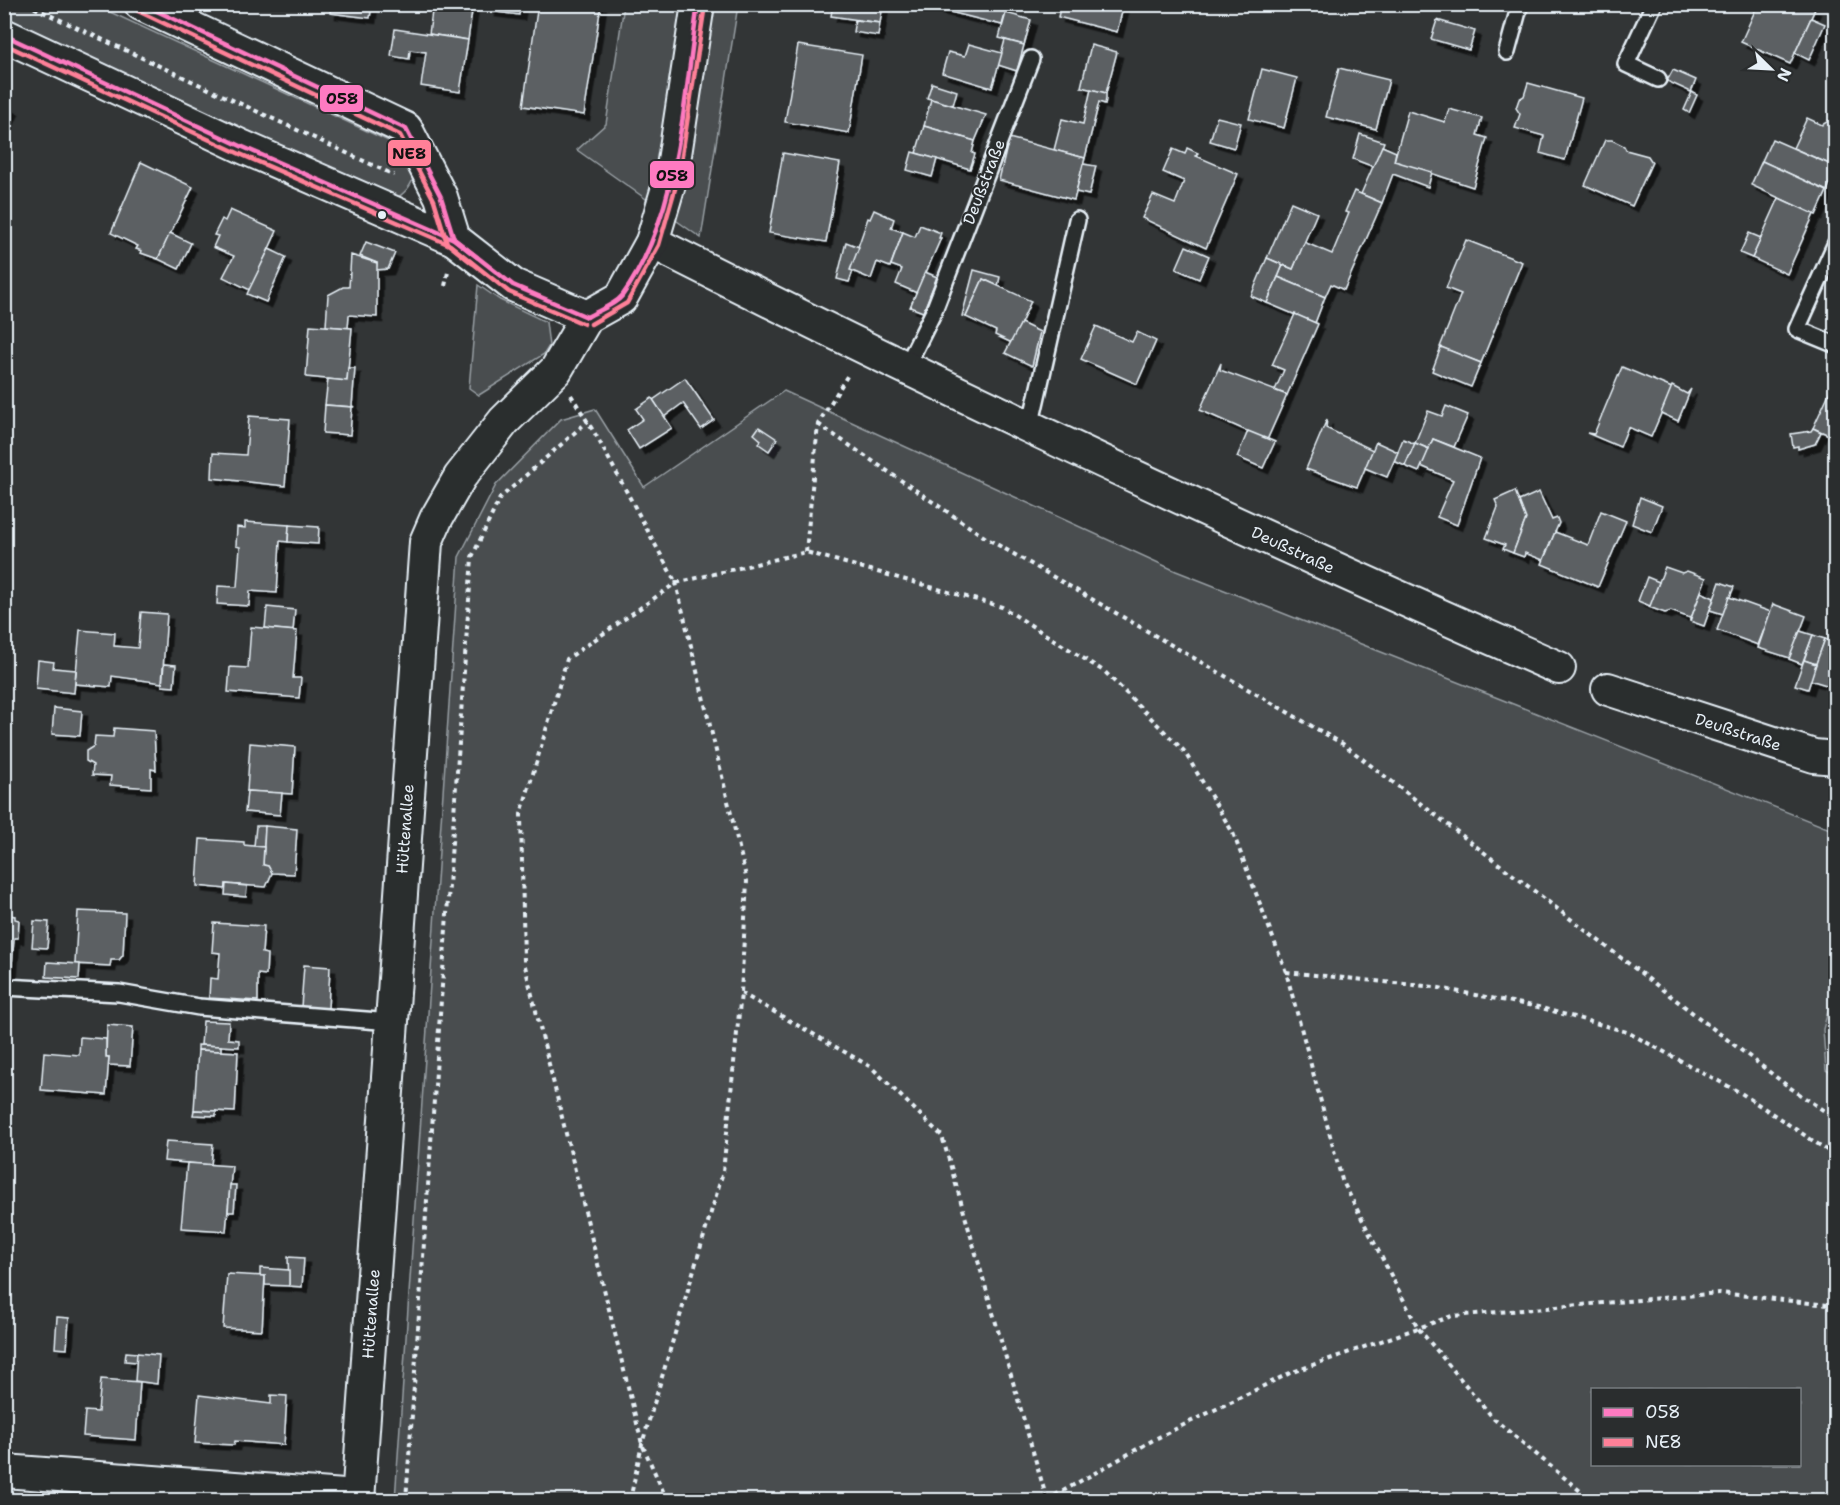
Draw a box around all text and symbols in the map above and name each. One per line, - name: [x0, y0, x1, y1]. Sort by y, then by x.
- north arrow: [1741, 39, 1801, 99]
- text: N: [1772, 65, 1796, 85]
- line badge: 058: [319, 84, 364, 113]
- text: 058: [326, 88, 358, 109]
- street label: Deußstraße: [958, 136, 1010, 228]
- line badge: NE8: [387, 139, 432, 167]
- text: NE8: [392, 143, 426, 164]
- line badge: 058: [649, 160, 695, 189]
- text: 058: [656, 165, 688, 186]
- unlabelled marker: [376, 209, 388, 221]
- street label: Deußstraße: [1248, 522, 1338, 578]
- street label: Deußstraße: [1692, 708, 1784, 756]
- street label: Hüttenallee: [391, 783, 419, 875]
- street label: Hüttenallee: [357, 1268, 385, 1360]
- legend: [1591, 1388, 1801, 1466]
- text: 058: [1645, 1400, 1681, 1424]
- text: NE8: [1645, 1430, 1682, 1454]

